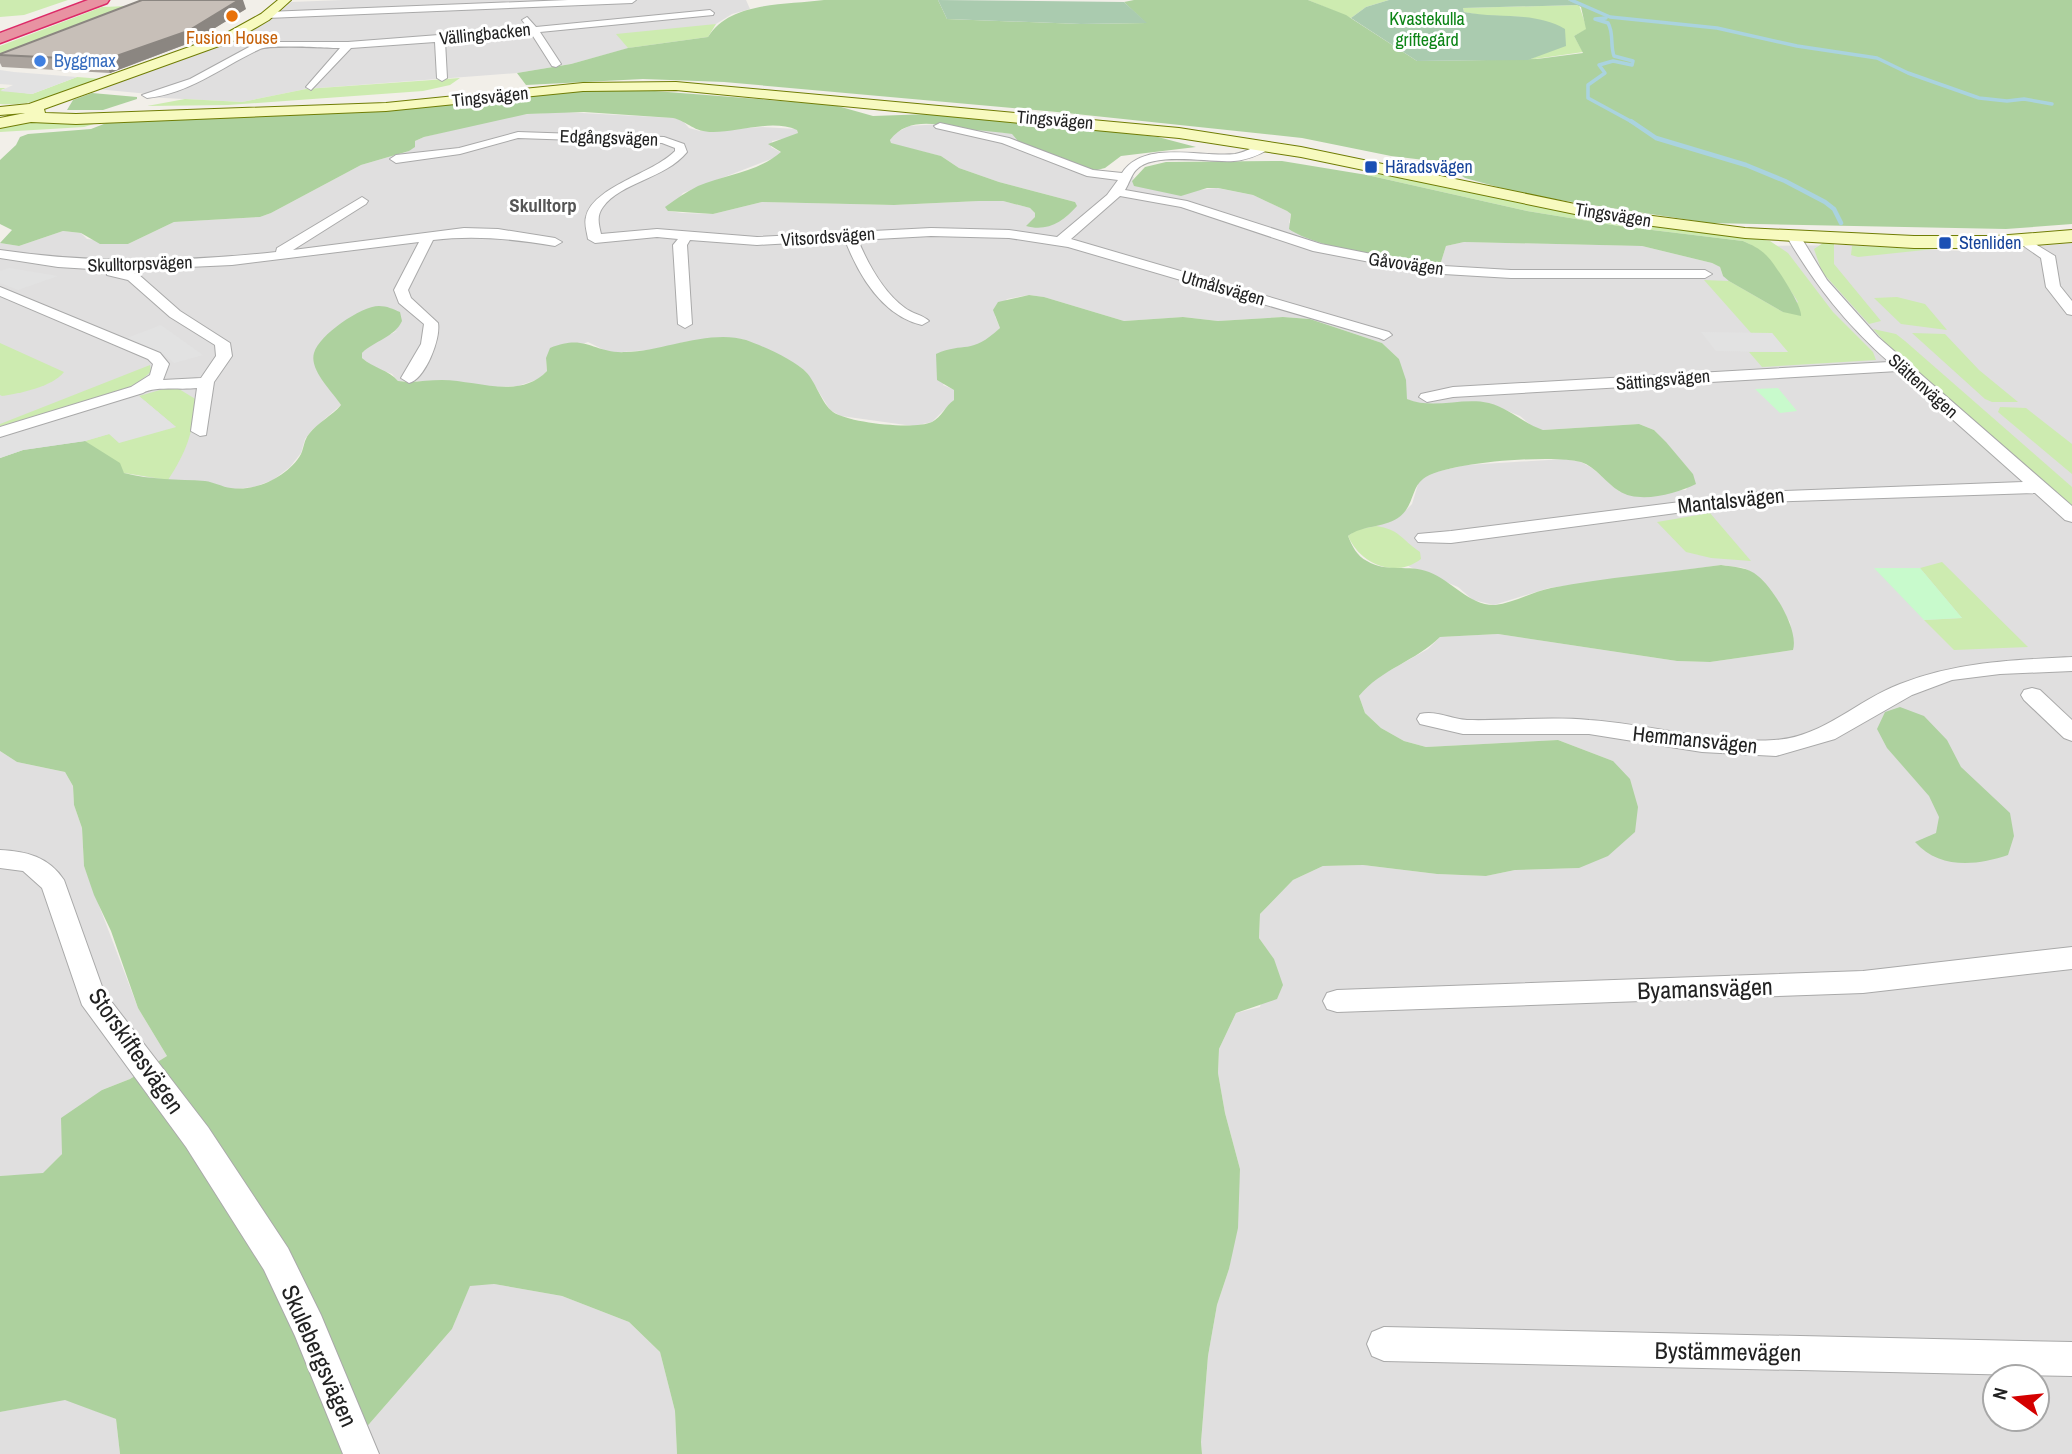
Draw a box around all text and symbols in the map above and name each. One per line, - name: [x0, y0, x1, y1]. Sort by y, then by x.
- park label: Kvastekulla griftegård: [1389, 6, 1465, 52]
- marker: Fusion House: [224, 8, 240, 24]
- street label: Vällingbacken: [438, 16, 532, 51]
- place label: Fusion House: [186, 25, 278, 50]
- place label: Byggmax: [54, 48, 116, 73]
- marker: Byggmax: [32, 53, 48, 69]
- street label: Tingsvägen: [450, 80, 529, 113]
- street label: Tingsvägen: [1016, 104, 1094, 135]
- street label: Edgångsvägen: [559, 123, 659, 152]
- place label: Häradsvägen: [1385, 154, 1473, 179]
- marker: Häradsvägen: [1363, 159, 1379, 175]
- district label: Skulltorp: [509, 192, 577, 218]
- street label: Tingsvägen: [1573, 196, 1653, 233]
- street label: Vitsordsvägen: [780, 221, 876, 252]
- place label: Stenliden: [1959, 230, 2021, 255]
- marker: Stenliden: [1937, 235, 1953, 251]
- street label: Gåvovägen: [1367, 246, 1445, 281]
- street label: Skulltorpsvägen: [87, 249, 193, 278]
- street label: Utmålsvägen: [1178, 264, 1268, 311]
- street label: Slättenvägen: [1883, 348, 1964, 424]
- street label: Sättingsvägen: [1615, 363, 1711, 396]
- street label: Mantalsvägen: [1676, 480, 1786, 521]
- street label: Hemmansvägen: [1631, 719, 1759, 760]
- street label: Byamansvägen: [1637, 970, 1773, 1006]
- street label: Storskiftesvägen: [82, 981, 192, 1120]
- street label: Skulebergsvägen: [274, 1280, 365, 1432]
- street label: Bystämmevägen: [1654, 1334, 1802, 1368]
- north arrow: [1981, 1363, 2051, 1433]
- text: N: [1986, 1385, 2014, 1402]

